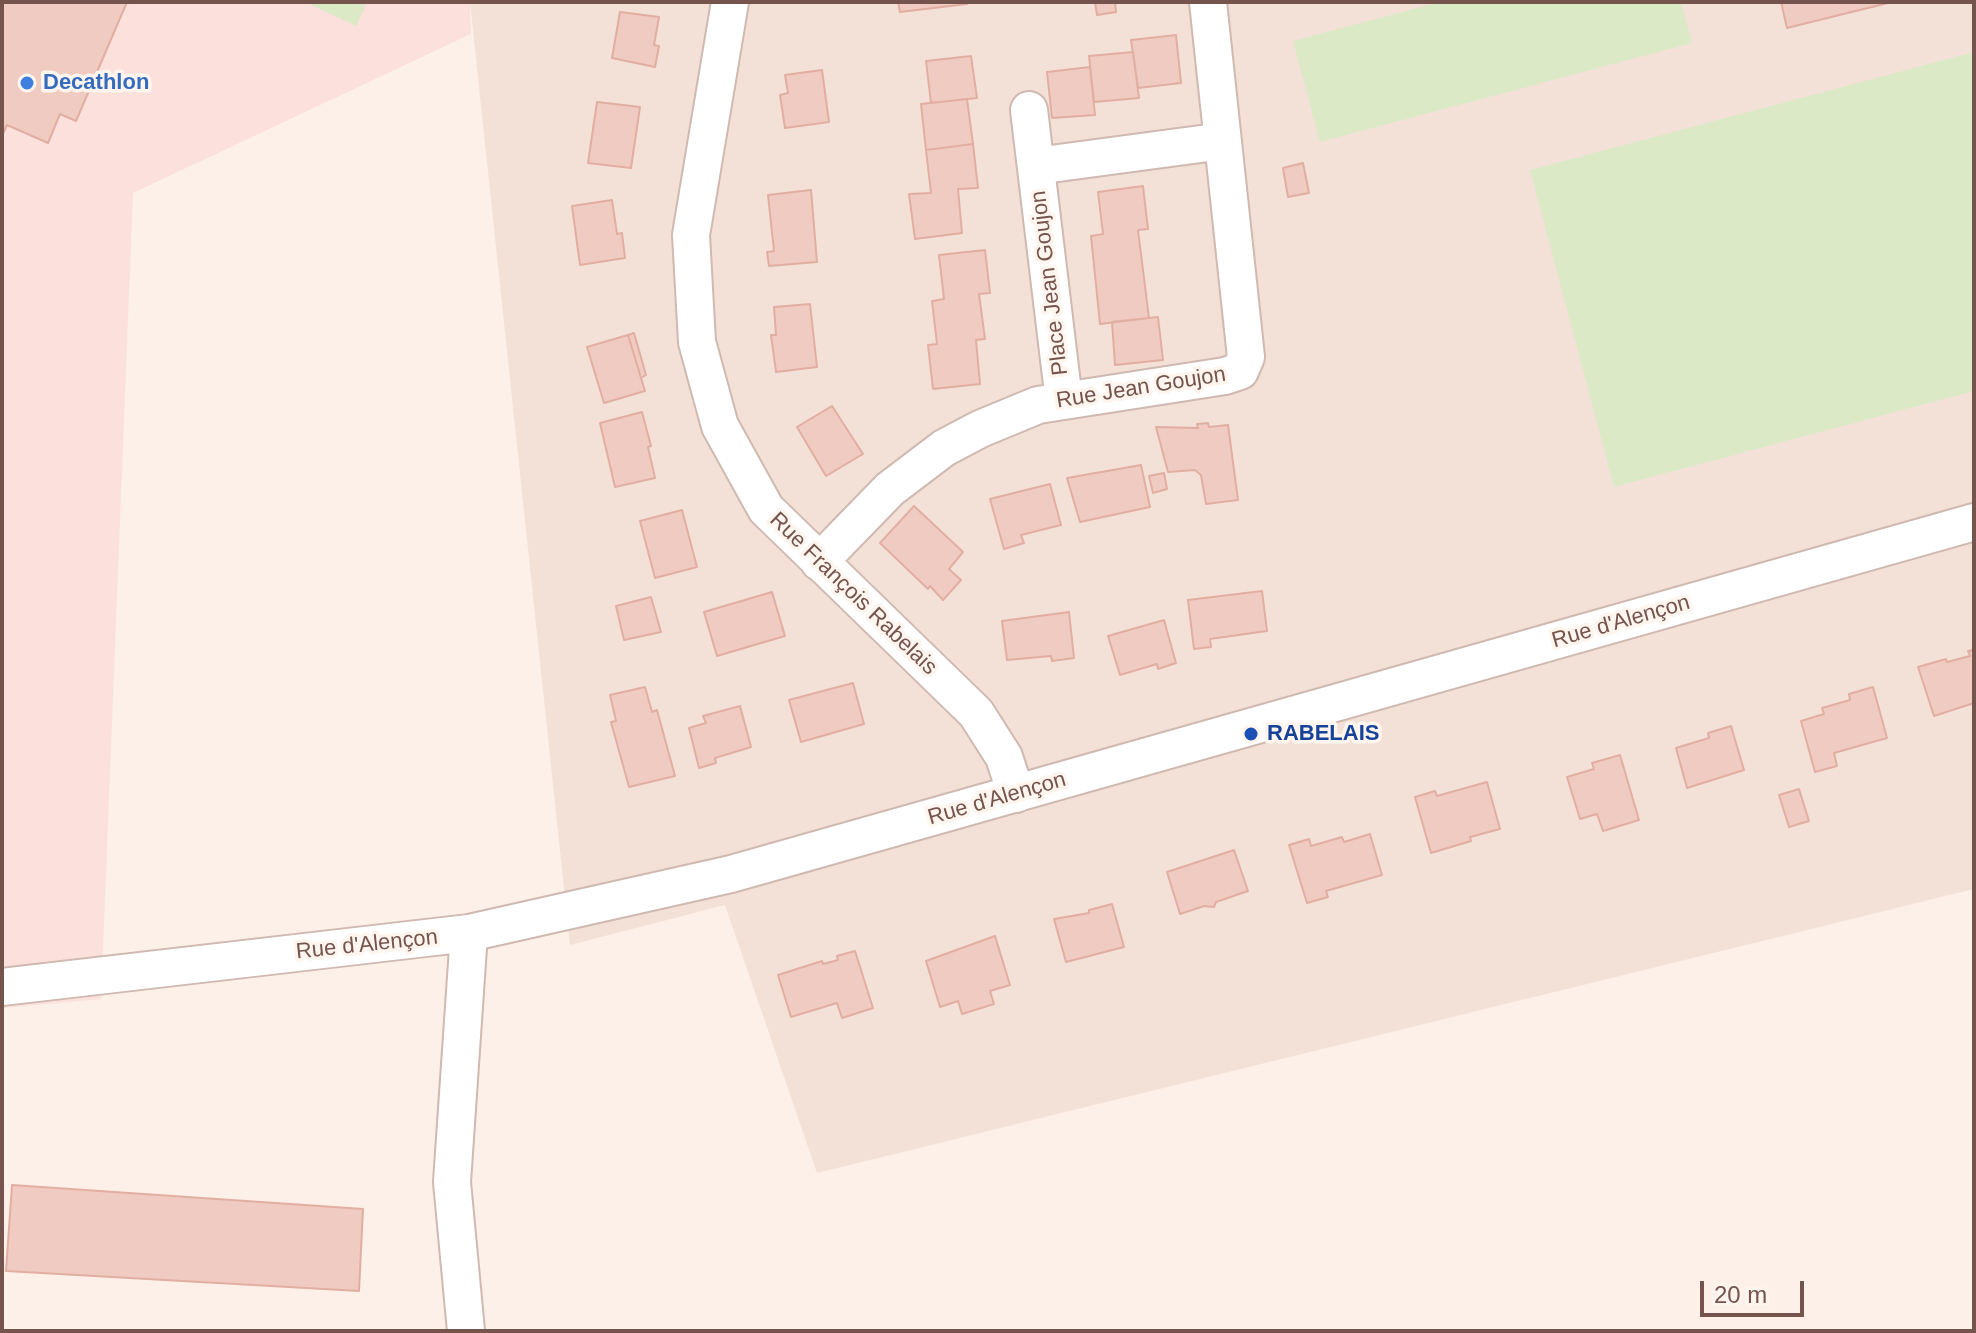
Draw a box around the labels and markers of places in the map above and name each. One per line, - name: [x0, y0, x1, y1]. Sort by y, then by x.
- place label: Decathlon: [43, 70, 149, 96]
- marker: Decathlon: [18, 74, 36, 92]
- place label: RABELAIS: [1267, 721, 1379, 747]
- marker: RABELAIS: [1242, 725, 1260, 743]

